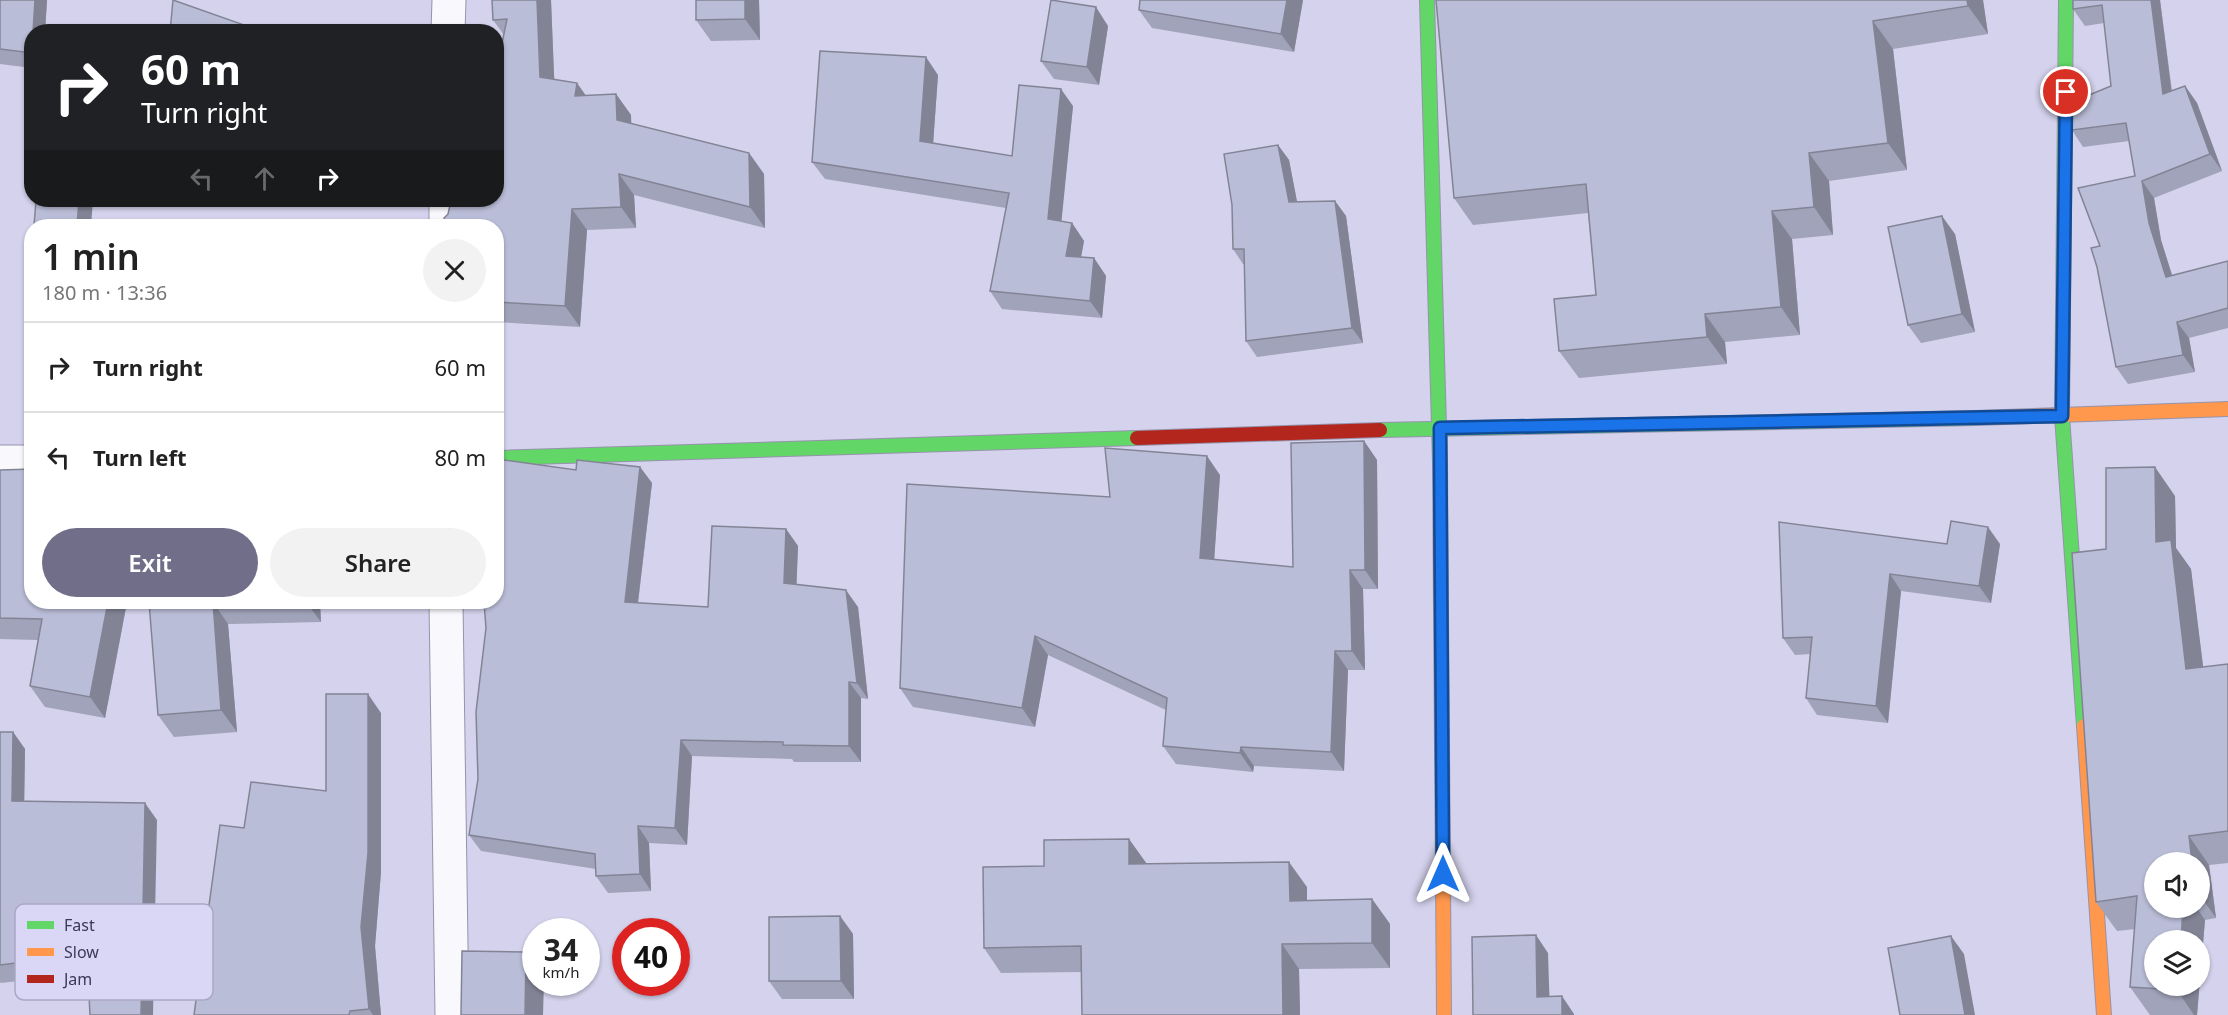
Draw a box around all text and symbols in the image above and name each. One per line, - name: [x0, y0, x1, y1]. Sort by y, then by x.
- text: 60 m: [141, 40, 241, 97]
- icon: right: [42, 48, 120, 126]
- pin: [2040, 66, 2091, 117]
- icon: arrive: [2049, 75, 2082, 108]
- text: Turn right: [141, 94, 267, 131]
- icon: left: [185, 162, 218, 195]
- icon: ahead: [248, 162, 281, 195]
- icon: right: [311, 162, 344, 195]
- text: 1 min: [42, 232, 140, 281]
- button: close: [423, 239, 486, 302]
- text: 180 m · 13:36: [42, 279, 167, 306]
- icon: right: [42, 351, 75, 384]
- text: Turn right: [93, 352, 203, 382]
- text: 60 m: [435, 352, 486, 382]
- icon: left: [42, 441, 75, 474]
- text: Turn left: [93, 442, 187, 472]
- text: 80 m: [435, 442, 486, 472]
- button: Exit: [42, 528, 258, 597]
- button: Share: [270, 528, 486, 597]
- position arrow: [1411, 842, 1475, 906]
- map controls: [2144, 852, 2210, 996]
- button: sound: [2144, 852, 2210, 918]
- legend: [15, 904, 213, 1000]
- text: Fast: [64, 914, 95, 936]
- speed limit sign: 40: [612, 918, 690, 996]
- text: 34: [544, 929, 578, 970]
- button: layers: [2144, 930, 2210, 996]
- text: Slow: [64, 941, 99, 963]
- text: km/h: [543, 962, 579, 982]
- text: Jam: [62, 968, 92, 990]

